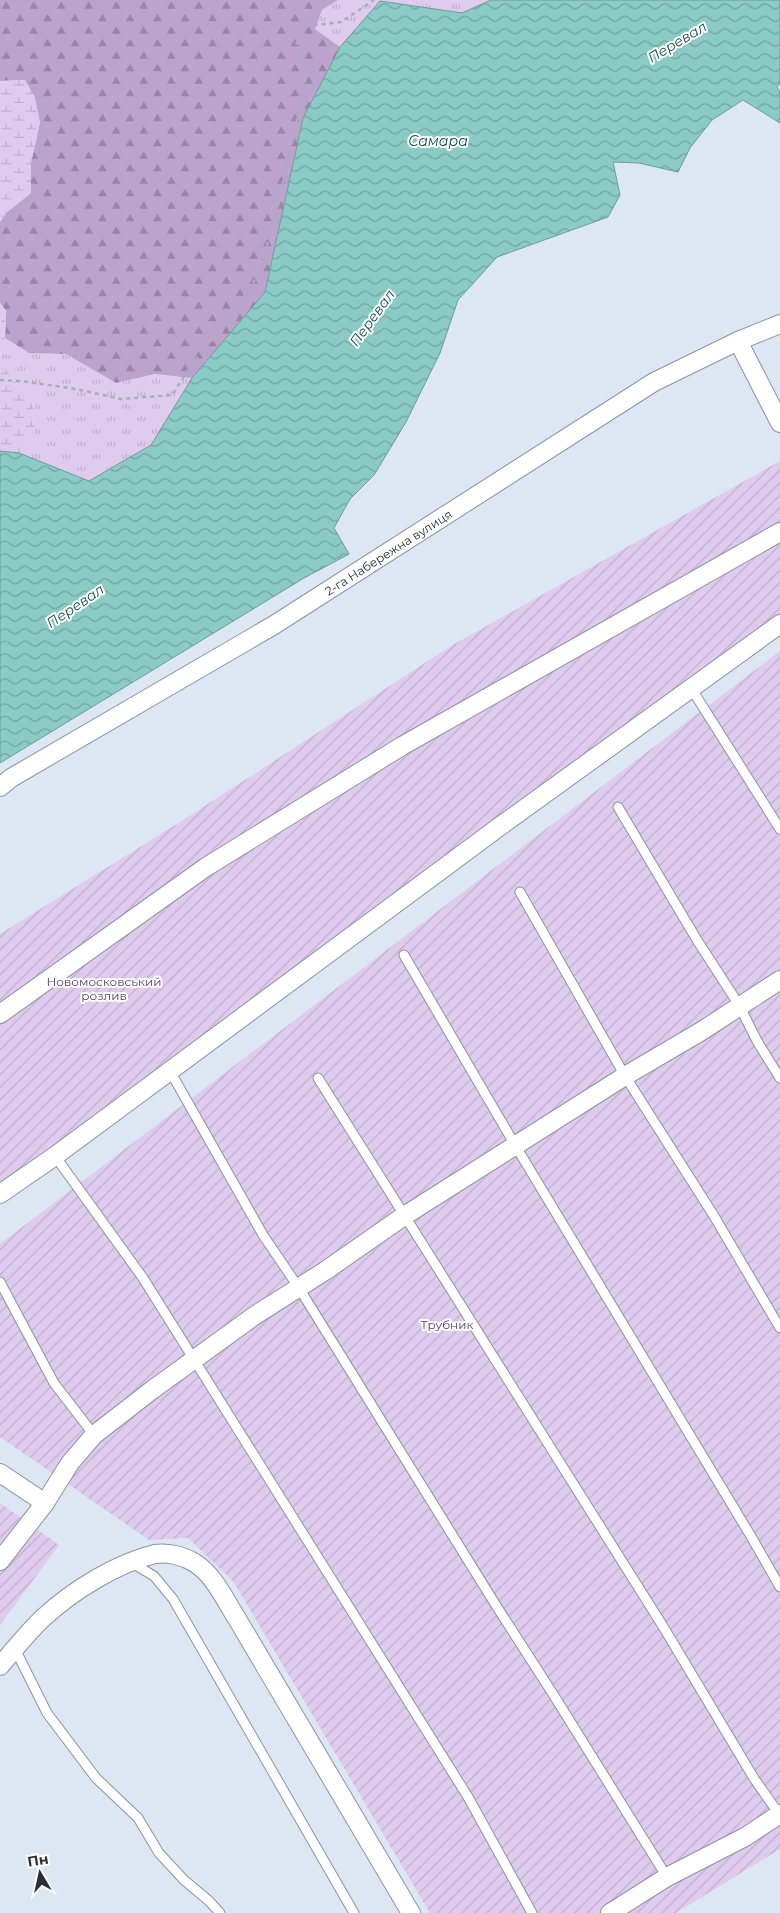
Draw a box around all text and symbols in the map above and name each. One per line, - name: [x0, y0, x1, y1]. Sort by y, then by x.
- water label: Перевал: [644, 17, 710, 67]
- water label: Самара: [408, 132, 468, 150]
- water label: Перевал: [345, 286, 399, 350]
- street label: 2-га Набережна вулиця: [322, 506, 455, 598]
- water label: Перевал: [43, 580, 107, 632]
- park label: Новомосковський розлив: [47, 974, 161, 1003]
- park label: Трубник: [421, 1317, 473, 1332]
- north arrow: [15, 1848, 65, 1898]
- text: Пн: [26, 1850, 50, 1871]

